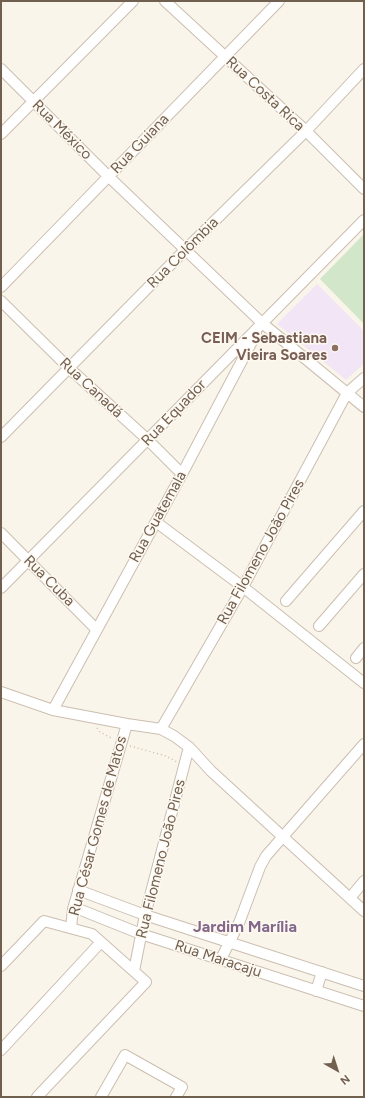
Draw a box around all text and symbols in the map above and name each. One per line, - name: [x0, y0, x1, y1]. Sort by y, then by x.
- street label: Rua Costa Rica: [222, 53, 308, 135]
- street label: Rua México: [28, 96, 96, 164]
- street label: Rua Guiana: [107, 110, 173, 178]
- street label: Rua Colômbia: [144, 214, 222, 292]
- place label: CEIM - Sebastiana Vieira Soares: [201, 330, 327, 365]
- marker: CEIM - Sebastiana Vieira Soares: [330, 343, 340, 353]
- street label: Rua Canadá: [56, 354, 126, 422]
- street label: Rua Equador: [138, 376, 210, 450]
- street label: Rua Guatemala: [125, 468, 191, 566]
- street label: Rua Filomeno João Pires: [214, 476, 308, 628]
- street label: Rua Cuba: [20, 552, 78, 610]
- street label: Rua César Gomes de Matos: [65, 734, 131, 918]
- street label: Rua Filomeno João Pires: [133, 778, 189, 940]
- district label: Jardim Marília: [193, 917, 297, 937]
- street label: Rua Maracaju: [172, 936, 264, 982]
- north arrow: [317, 1050, 357, 1090]
- text: N: [337, 1072, 352, 1087]

